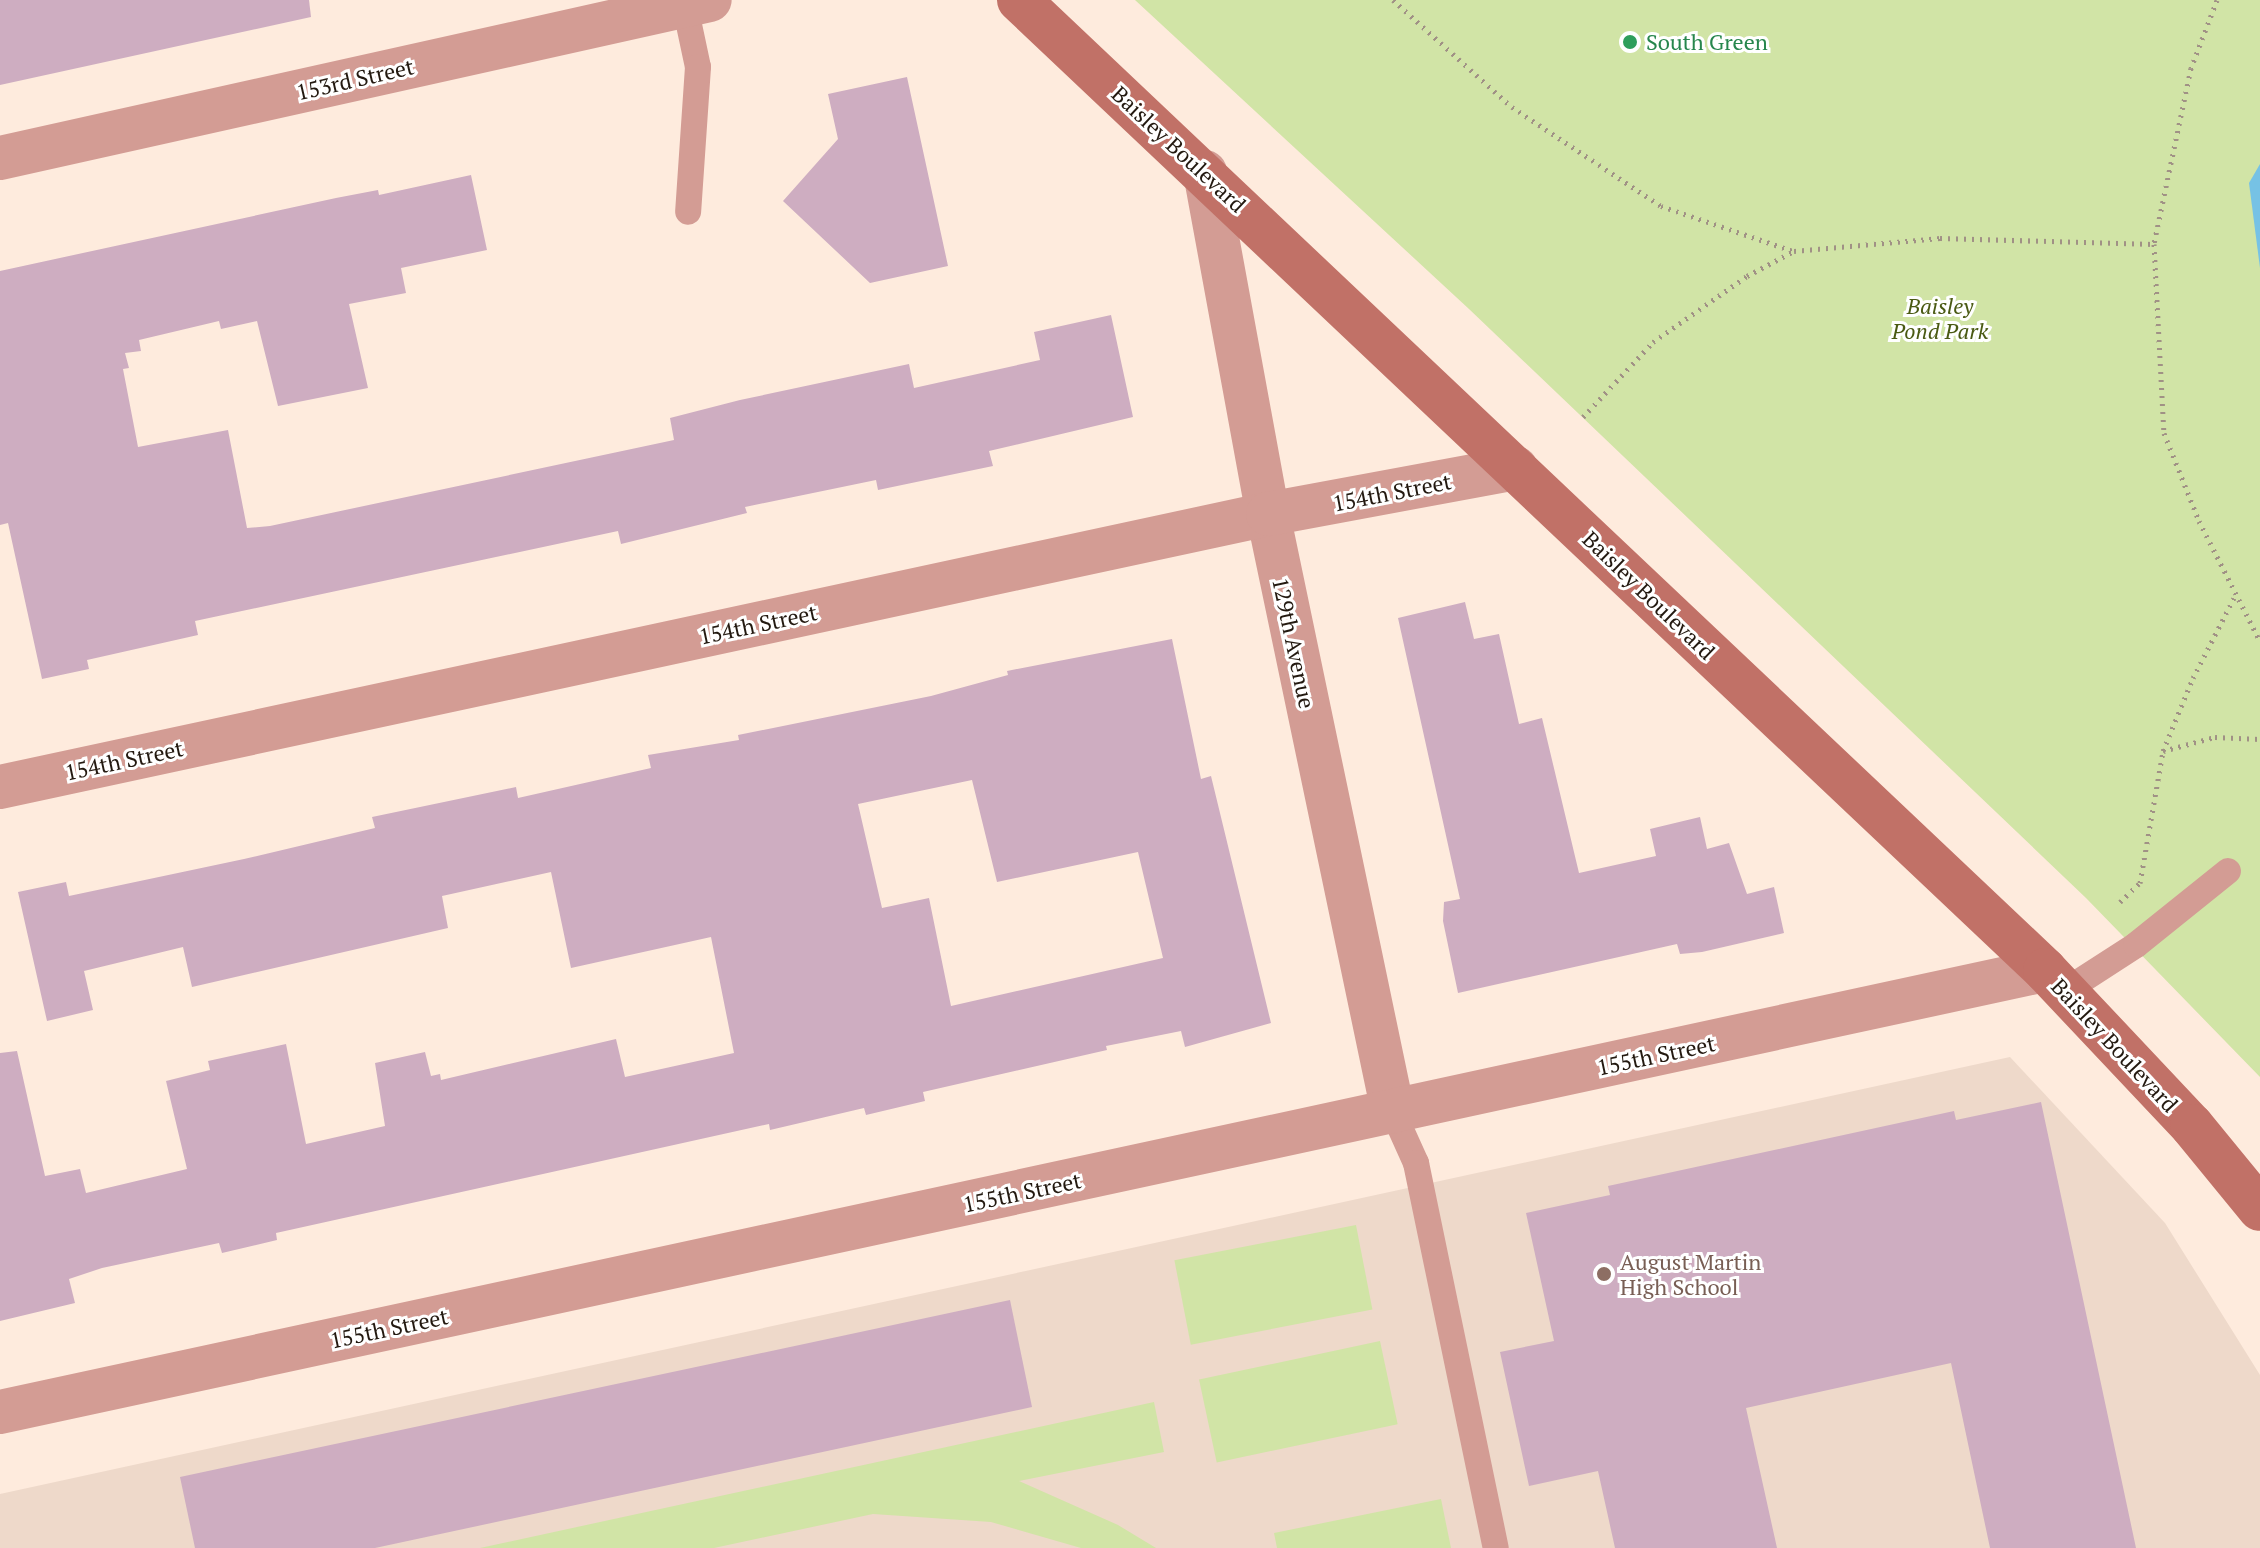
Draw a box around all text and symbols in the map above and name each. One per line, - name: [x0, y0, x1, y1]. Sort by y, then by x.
- place label: South Green: [1646, 29, 1768, 55]
- marker: South Green: [1621, 33, 1639, 51]
- street label: 153rd Street: [294, 53, 416, 105]
- street label: Baisley Boulevard: [1107, 80, 1251, 218]
- park label: Baisley Pond Park: [1892, 292, 1988, 344]
- street label: 154th Street: [1330, 468, 1454, 516]
- street label: Baisley Boulevard: [1578, 525, 1720, 665]
- street label: 129th Avenue: [1267, 575, 1321, 711]
- street label: 154th Street: [696, 599, 820, 649]
- street label: 154th Street: [62, 735, 186, 785]
- street label: Baisley Boulevard: [2046, 973, 2184, 1117]
- street label: 155th Street: [1594, 1030, 1718, 1080]
- street label: 155th Street: [960, 1167, 1084, 1217]
- place label: August Martin High School: [1620, 1248, 1761, 1300]
- marker: August Martin High School: [1595, 1265, 1613, 1283]
- street label: 155th Street: [327, 1303, 451, 1353]

